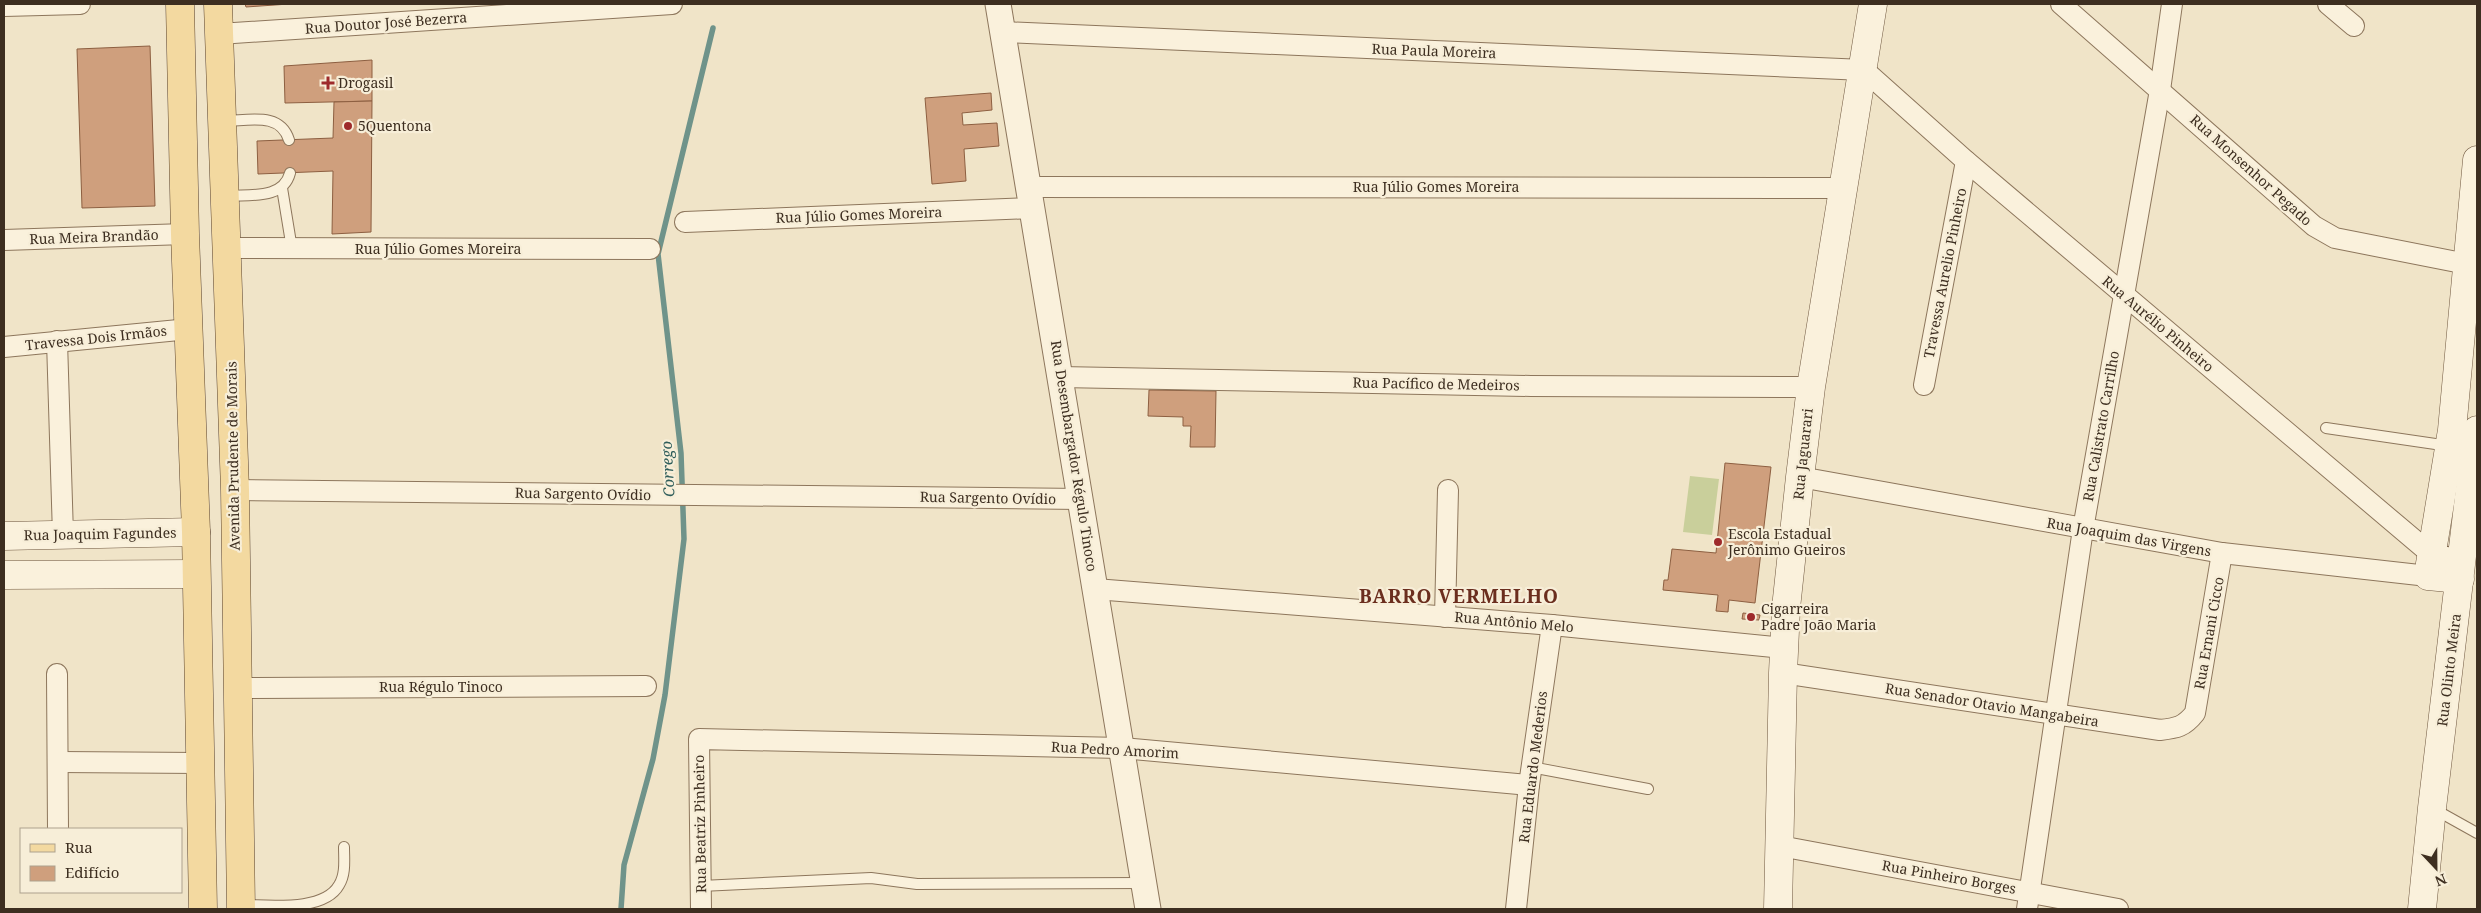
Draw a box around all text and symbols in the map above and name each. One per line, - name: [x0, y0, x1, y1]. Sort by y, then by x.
- street label: Rua Doutor José Bezerra: [304, 7, 468, 38]
- street label: Rua Paula Moreira: [1371, 39, 1497, 62]
- place label: Drogasil: [338, 73, 394, 92]
- marker: Drogasil: [322, 77, 334, 89]
- street label: Rua Monsenhor Pegado: [2186, 110, 2316, 230]
- place label: 5Quentona: [358, 116, 432, 135]
- marker: 5Quentona: [342, 120, 354, 132]
- street label: Rua Júlio Gomes Moreira: [1353, 177, 1519, 196]
- street label: Travessa Aurelio Pinheiro: [1919, 186, 1970, 360]
- street label: Rua Júlio Gomes Moreira: [775, 202, 943, 227]
- street label: Rua Meira Brandão: [29, 225, 159, 248]
- street label: Rua Júlio Gomes Moreira: [355, 239, 521, 258]
- street label: Rua Aurélio Pinheiro: [2099, 271, 2218, 376]
- street label: Travessa Dois Irmãos: [24, 321, 168, 354]
- street label: Rua Desembargador Régulo Tinoco: [1047, 339, 1102, 573]
- street label: Rua Calistrato Carrilho: [2078, 349, 2123, 503]
- street label: Avenida Prudente de Morais: [221, 361, 244, 551]
- street label: Rua Pacífico de Medeiros: [1352, 373, 1520, 394]
- street label: Rua Jaguarari: [1788, 407, 1817, 501]
- water label: Corrego: [656, 441, 678, 498]
- street label: Rua Sargento Ovídio: [515, 483, 651, 504]
- street label: Rua Sargento Ovídio: [920, 487, 1056, 508]
- street label: Rua Joaquim das Virgens: [2045, 513, 2213, 560]
- street label: Rua Joaquim Fagundes: [23, 523, 177, 544]
- place label: Escola Estadual Jerônimo Gueiros: [1727, 524, 1845, 559]
- marker: Escola Estadual Jerônimo Gueiros: [1712, 536, 1724, 548]
- street label: Rua Ernani Cicco: [2189, 575, 2228, 691]
- district label: BARRO VERMELHO: [1359, 583, 1559, 609]
- place label: Cigarreira Padre João Maria: [1761, 599, 1876, 634]
- street label: Rua Antônio Melo: [1454, 607, 1575, 636]
- marker: Cigarreira Padre João Maria: [1745, 611, 1757, 623]
- street label: Rua Olinto Meira: [2432, 612, 2465, 728]
- street label: Rua Régulo Tinoco: [379, 677, 503, 696]
- street label: Rua Senador Otavio Mangabeira: [1884, 678, 2100, 731]
- street label: Rua Eduardo Mederios: [1514, 690, 1551, 844]
- street label: Rua Pedro Amorim: [1051, 737, 1179, 762]
- street label: Rua Beatriz Pinheiro: [689, 755, 710, 893]
- legend: [20, 828, 182, 893]
- text: Rua: [65, 837, 93, 857]
- north arrow: [2411, 843, 2461, 893]
- street label: Rua Pinheiro Borges: [1881, 855, 2018, 898]
- text: Edifício: [65, 862, 120, 882]
- text: N: [2432, 870, 2450, 891]

